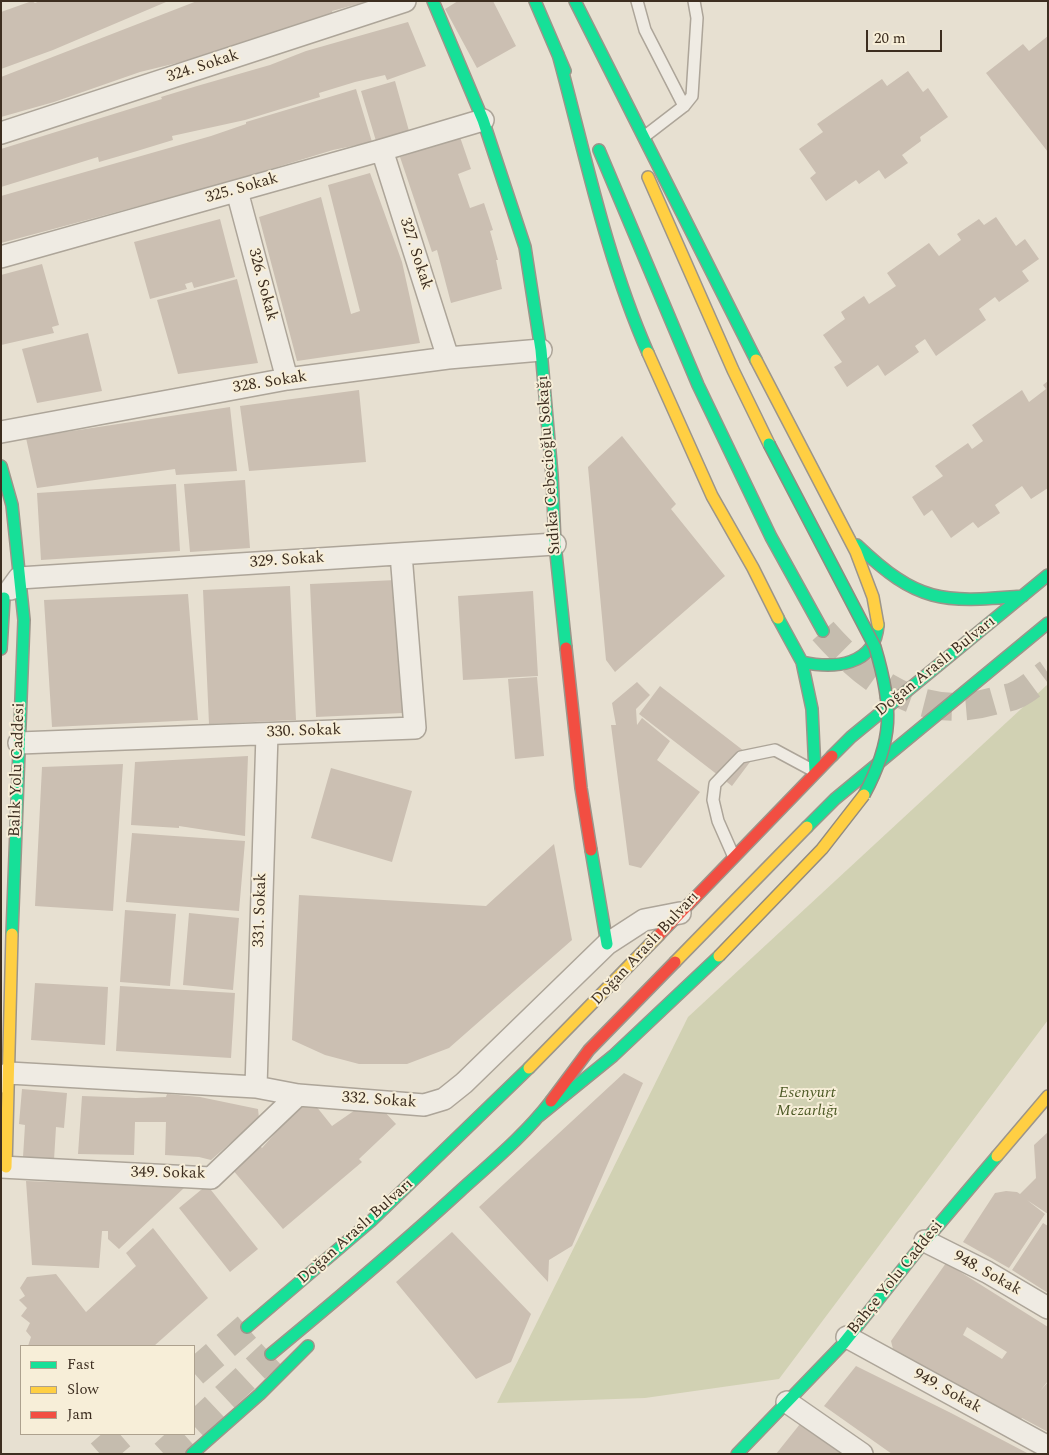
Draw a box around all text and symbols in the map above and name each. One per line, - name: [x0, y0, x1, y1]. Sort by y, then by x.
- scale bar: [869, 20, 945, 52]
- text: 20 m: [874, 27, 906, 50]
- street label: 324. Sokak: [164, 46, 242, 88]
- street label: 325. Sokak: [203, 169, 281, 209]
- street label: 327. Sokak: [394, 215, 436, 293]
- street label: 326. Sokak: [243, 246, 281, 324]
- street label: 328. Sokak: [232, 368, 308, 398]
- street label: Sıdıka Cebecioğlu Sokağı: [534, 375, 566, 555]
- street label: 329. Sokak: [249, 549, 325, 573]
- street label: Doğan Araslı Bulvarı: [872, 613, 1000, 721]
- street label: Balık Yolu Caddesi: [6, 702, 30, 838]
- street label: 330. Sokak: [266, 721, 342, 743]
- street label: 331. Sokak: [250, 872, 272, 948]
- street label: Doğan Araslı Bulvarı: [588, 888, 704, 1010]
- park label: Esenyurt Mezarlığı: [776, 1084, 838, 1122]
- street label: 332. Sokak: [341, 1089, 417, 1113]
- street label: 349. Sokak: [130, 1164, 206, 1184]
- street label: Doğan Araslı Bulvarı: [294, 1175, 418, 1289]
- street label: Bahçe Yolu Caddesi: [844, 1217, 948, 1339]
- street label: 948. Sokak: [950, 1247, 1024, 1301]
- legend: [20, 1345, 195, 1435]
- text: Fast: [67, 1353, 95, 1376]
- street label: 949. Sokak: [910, 1365, 984, 1419]
- text: Slow: [67, 1378, 99, 1401]
- text: Jam: [67, 1403, 93, 1426]

